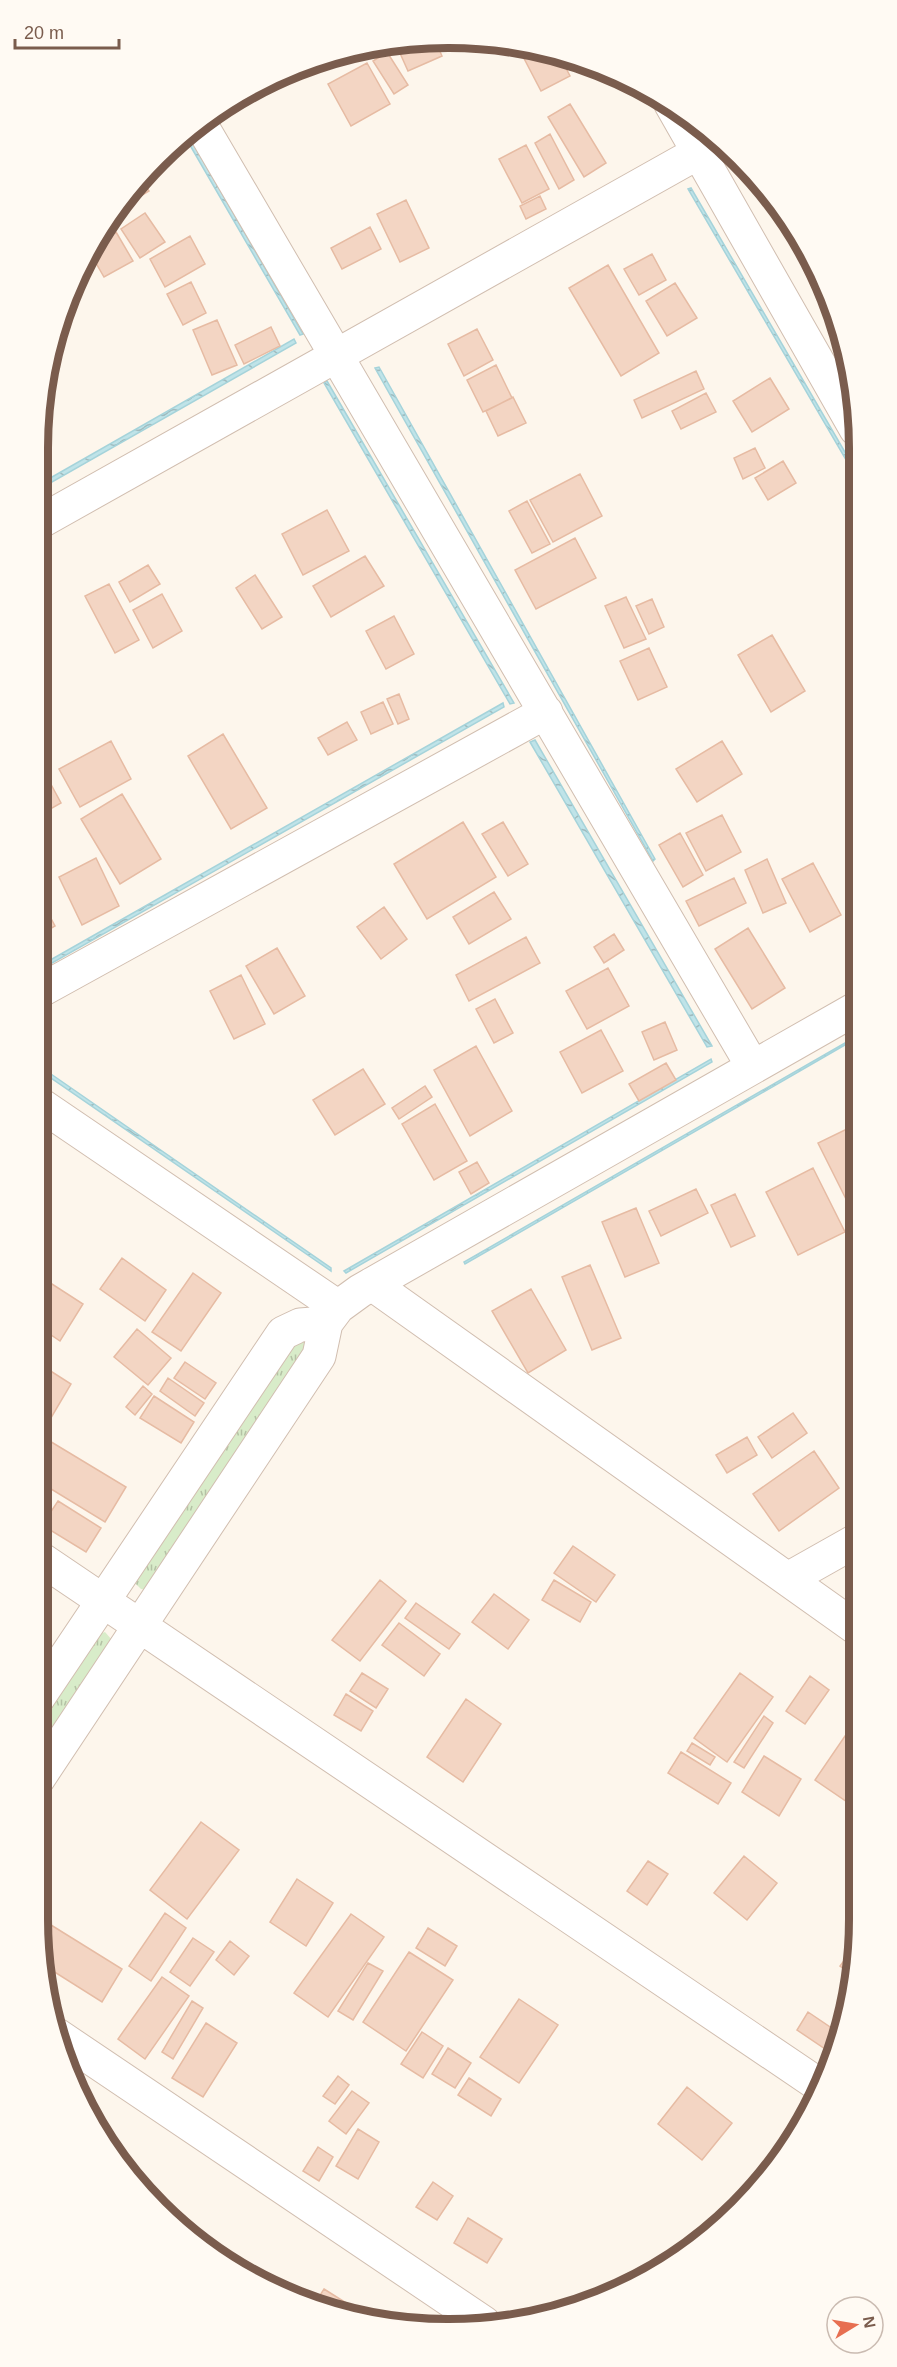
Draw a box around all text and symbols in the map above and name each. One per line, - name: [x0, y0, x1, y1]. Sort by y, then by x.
- scale bar: [15, 12, 118, 50]
- text: 20 m: [24, 23, 64, 43]
- north arrow: [825, 2295, 885, 2355]
- text: N: [860, 2315, 879, 2330]

